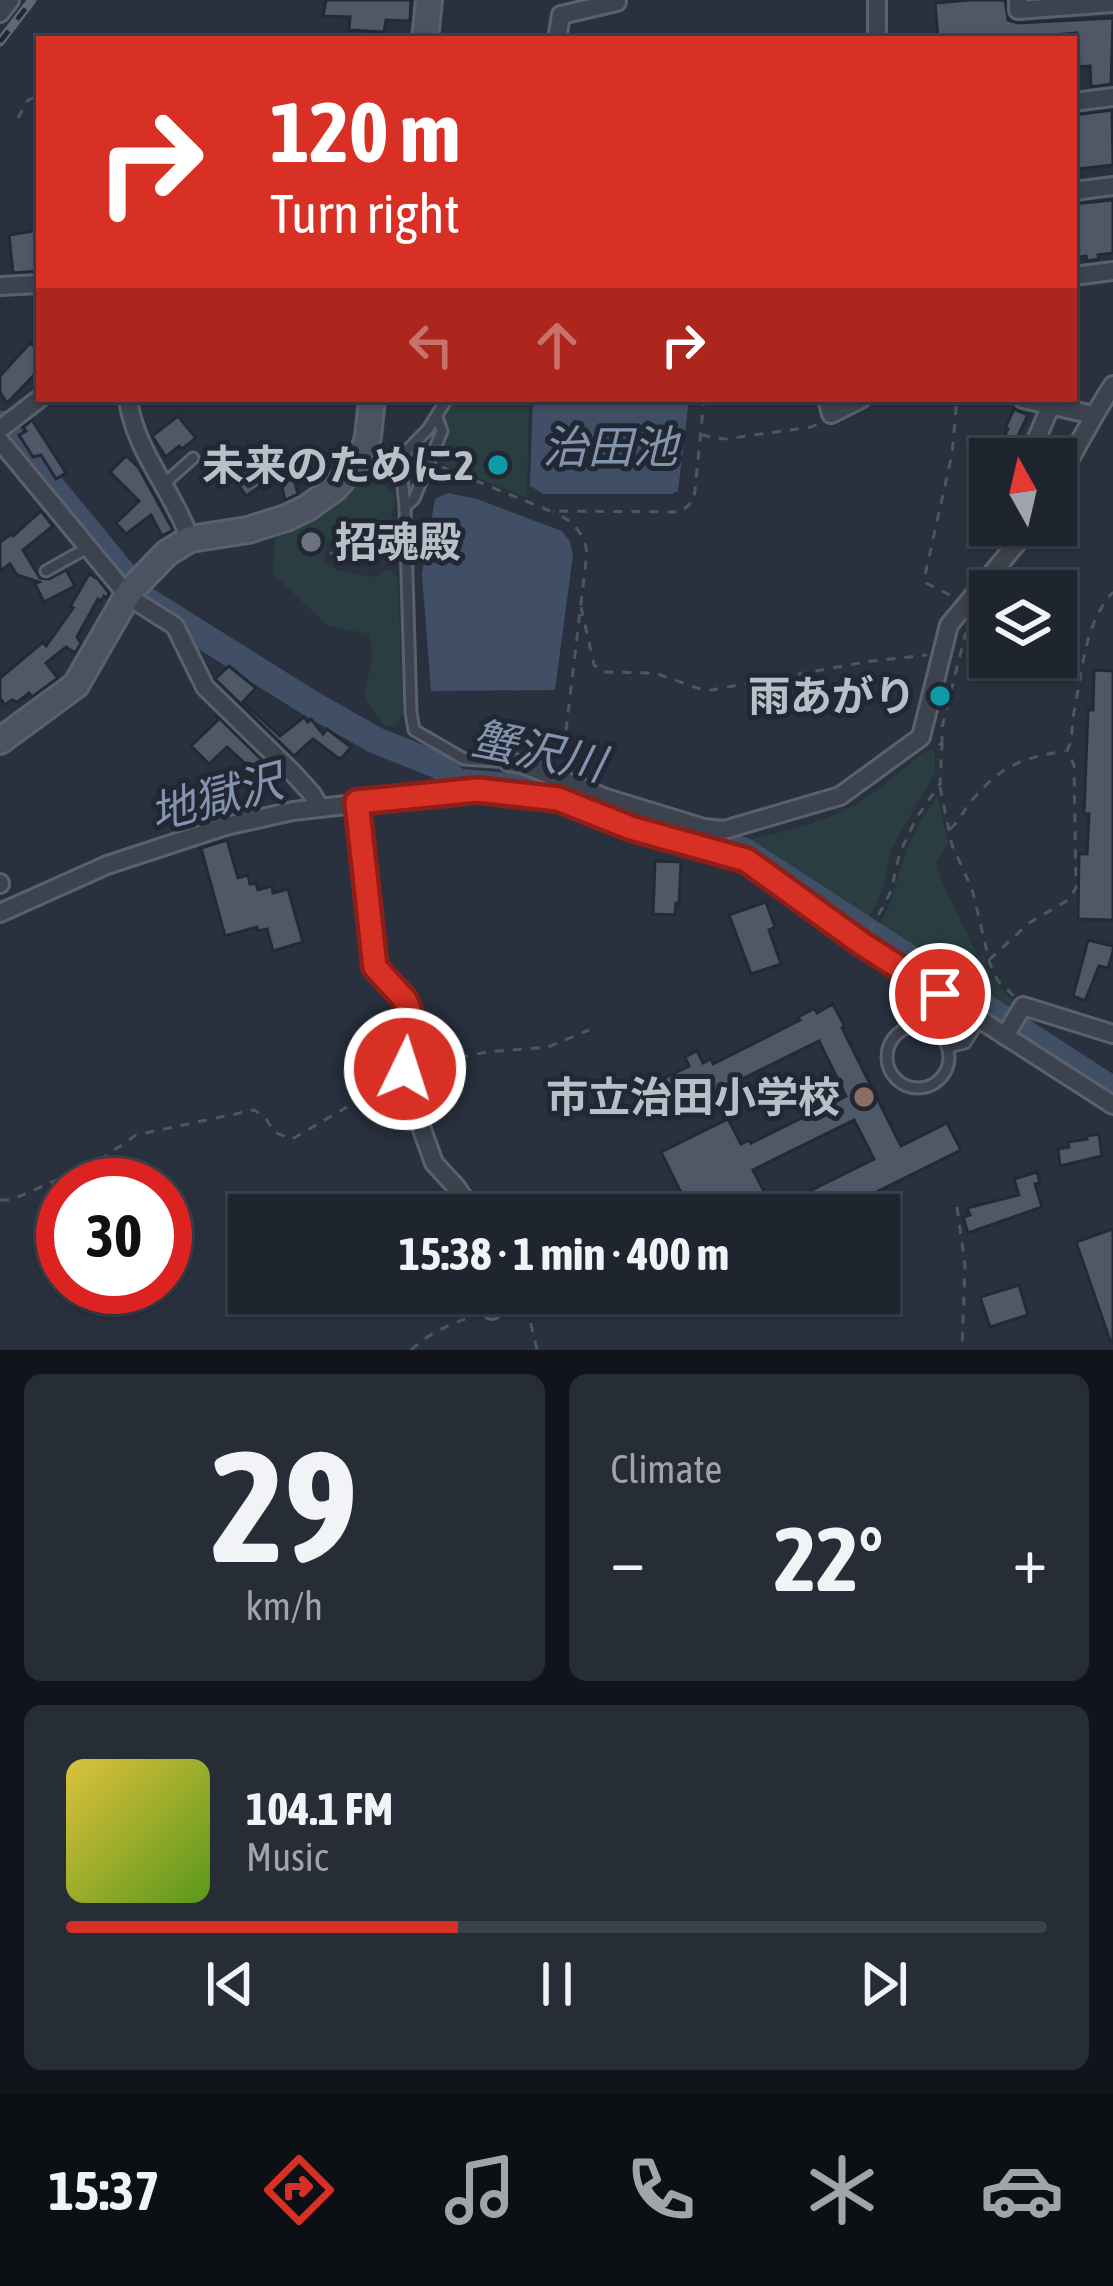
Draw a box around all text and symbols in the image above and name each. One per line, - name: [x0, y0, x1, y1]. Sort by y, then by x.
- icon: right: [72, 84, 228, 240]
- text: 120 m: [270, 84, 460, 180]
- text: Turn right: [270, 183, 460, 244]
- icon: left: [398, 312, 464, 378]
- icon: ahead: [524, 312, 590, 378]
- icon: right: [650, 312, 716, 378]
- water label: 治田池: [542, 421, 681, 473]
- north arrow: [969, 438, 1077, 546]
- map controls: [969, 438, 1077, 678]
- place label: 未来のために2: [202, 441, 474, 489]
- marker: 未来のために2: [485, 452, 511, 478]
- place label: 招魂殿: [335, 518, 461, 566]
- marker: 招魂殿: [298, 529, 324, 555]
- button: layers: [969, 570, 1077, 678]
- place label: 雨あがり: [748, 672, 916, 720]
- marker: 雨あがり: [927, 683, 953, 709]
- water label: 蟹沢川: [467, 712, 613, 791]
- water label: 地獄沢: [144, 753, 293, 840]
- pin: [889, 943, 991, 1045]
- icon: arrive: [907, 961, 973, 1027]
- position arrow: [342, 1006, 468, 1132]
- place label: 市立治田小学校: [546, 1073, 840, 1121]
- marker: 市立治田小学校: [851, 1084, 877, 1110]
- speed limit sign: 30: [36, 1158, 192, 1314]
- text: 15:38 · 1 min · 400 m: [399, 1228, 729, 1280]
- text: 29: [211, 1416, 358, 1595]
- text: Climate: [611, 1447, 722, 1491]
- text: 22°: [774, 1507, 883, 1610]
- text: −: [611, 1521, 645, 1597]
- text: +: [1013, 1521, 1047, 1597]
- text: km/h: [246, 1584, 323, 1628]
- text: 104.1 FM: [246, 1783, 393, 1835]
- text: Music: [246, 1835, 328, 1879]
- icon: previous: [197, 1951, 263, 2017]
- icon: pause: [524, 1951, 590, 2017]
- icon: next: [851, 1951, 917, 2017]
- icon: directions: [257, 2148, 341, 2232]
- icon: music: [438, 2148, 522, 2232]
- icon: phone: [619, 2148, 703, 2232]
- icon: climate: [800, 2148, 884, 2232]
- icon: car: [980, 2148, 1064, 2232]
- text: 15:37: [48, 2160, 160, 2221]

